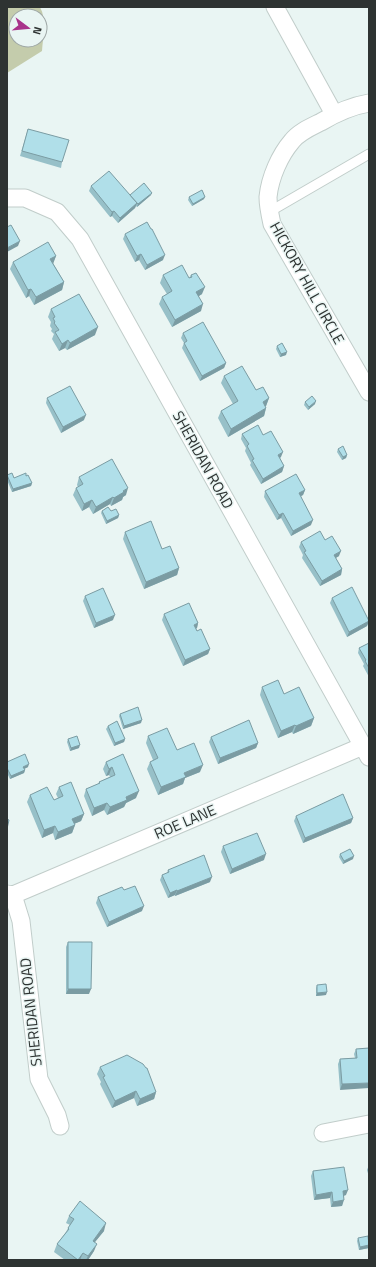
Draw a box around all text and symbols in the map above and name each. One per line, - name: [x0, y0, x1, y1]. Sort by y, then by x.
- north arrow: [8, 8, 48, 48]
- text: N: [29, 25, 46, 37]
- street label: HICKORY HILL CIRCLE: [264, 217, 351, 348]
- street label: SHERIDAN ROAD: [167, 407, 240, 513]
- street label: ROE LANE: [150, 798, 219, 845]
- street label: SHERIDAN ROAD: [13, 957, 48, 1067]

